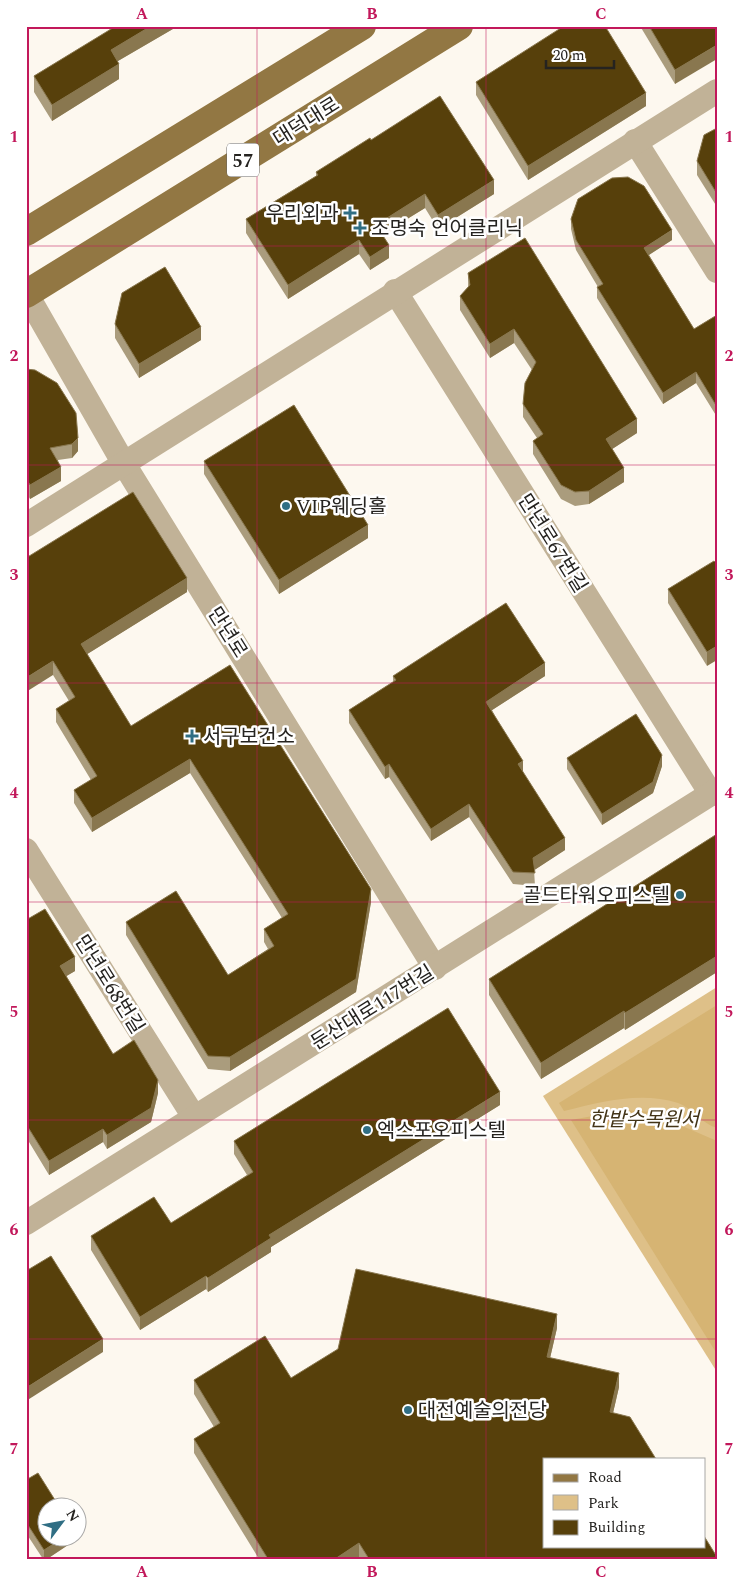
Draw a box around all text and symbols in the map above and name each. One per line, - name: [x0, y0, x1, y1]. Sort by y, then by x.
- text: A: [136, 2, 149, 26]
- text: B: [366, 2, 378, 26]
- text: C: [595, 2, 607, 26]
- scale bar: [546, 38, 613, 70]
- text: 20 m: [553, 44, 585, 67]
- street label: 대덕대로: [267, 90, 346, 154]
- text: 1: [10, 125, 18, 149]
- text: 1: [725, 125, 733, 149]
- road number: 57: [227, 144, 259, 176]
- place label: 우리외과: [265, 199, 339, 229]
- marker: 우리외과: [343, 206, 357, 220]
- place label: 조명숙 언어클리닉: [371, 214, 523, 244]
- marker: 조명숙 언어클리닉: [353, 221, 367, 235]
- text: 2: [10, 344, 19, 368]
- text: 2: [725, 344, 734, 368]
- street label: 만년로67번길: [510, 488, 595, 599]
- place label: VIP웨딩홀: [296, 492, 387, 522]
- marker: VIP웨딩홀: [280, 500, 292, 512]
- text: 3: [10, 563, 19, 587]
- text: 3: [725, 563, 734, 587]
- street label: 만년로: [200, 601, 254, 664]
- place label: 서구보건소: [203, 722, 295, 752]
- marker: 서구보건소: [185, 729, 199, 743]
- text: 4: [10, 781, 19, 805]
- text: 4: [725, 781, 734, 805]
- place label: 골드타워오피스텔: [523, 881, 670, 911]
- marker: 골드타워오피스텔: [674, 889, 686, 901]
- street label: 만년로68번길: [67, 929, 152, 1040]
- street label: 둔산대로117번길: [305, 958, 440, 1058]
- text: 5: [10, 1000, 18, 1024]
- text: 5: [725, 1000, 733, 1024]
- park label: 한밭수목원서: [589, 1105, 702, 1135]
- place label: 엑스포오피스텔: [377, 1116, 506, 1146]
- marker: 엑스포오피스텔: [361, 1124, 373, 1136]
- text: 6: [10, 1218, 19, 1242]
- text: 6: [725, 1218, 734, 1242]
- place label: 대전예술의전당: [418, 1396, 547, 1426]
- marker: 대전예술의전당: [402, 1404, 414, 1416]
- text: 7: [10, 1437, 19, 1461]
- text: 7: [725, 1437, 734, 1461]
- legend: [543, 1458, 706, 1548]
- text: Road: [588, 1466, 622, 1489]
- text: Park: [588, 1492, 619, 1515]
- north arrow: [38, 1498, 88, 1548]
- text: N: [61, 1505, 85, 1526]
- text: Building: [588, 1516, 645, 1539]
- text: A: [136, 1560, 149, 1584]
- text: B: [366, 1560, 378, 1584]
- text: C: [595, 1560, 607, 1584]

